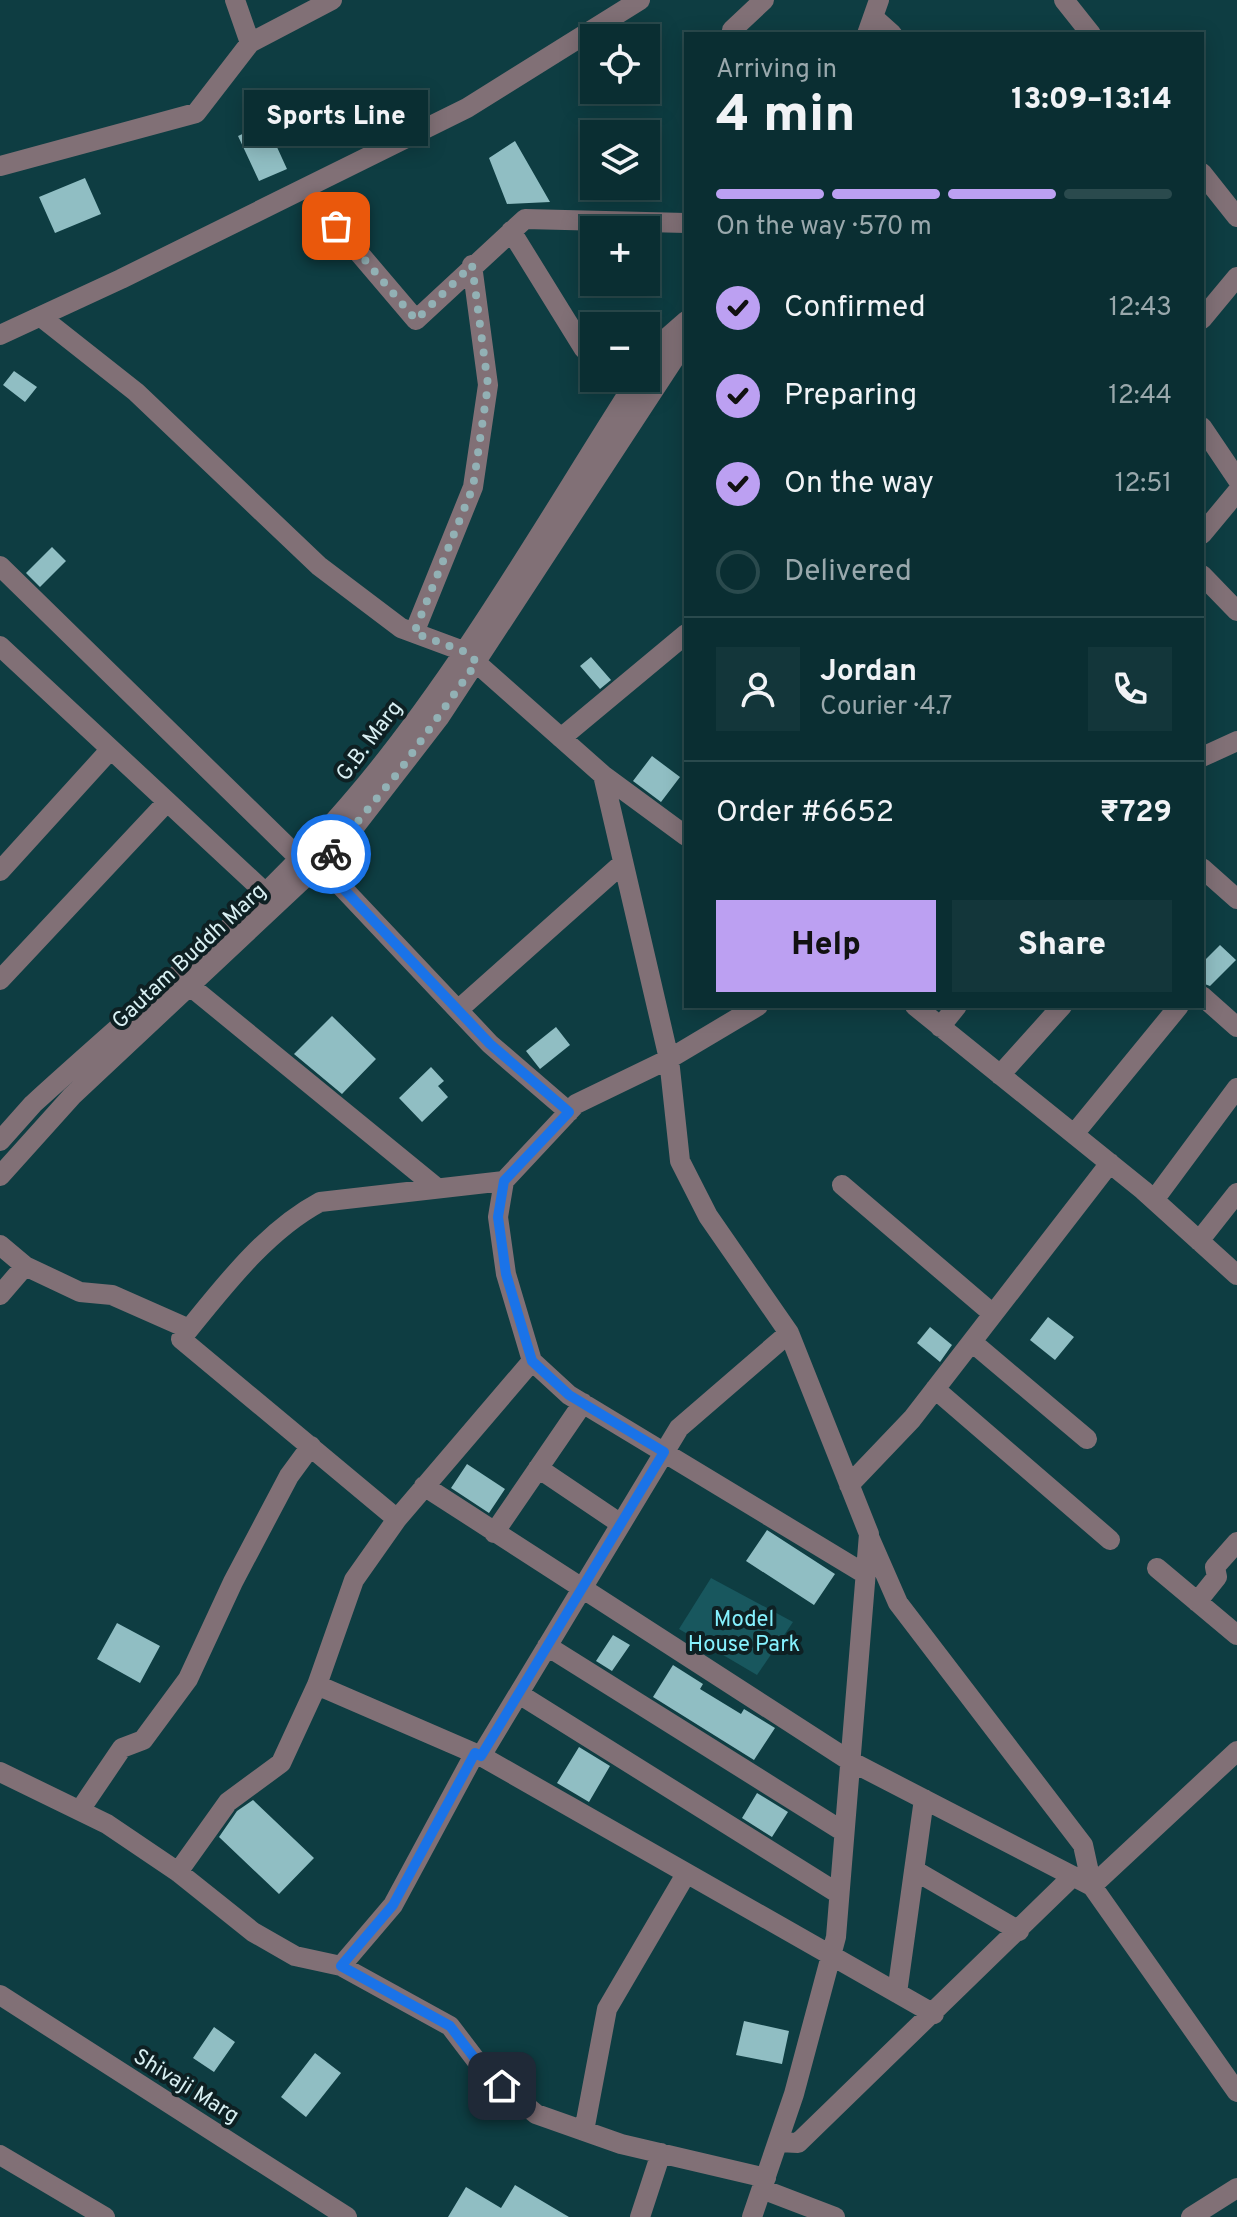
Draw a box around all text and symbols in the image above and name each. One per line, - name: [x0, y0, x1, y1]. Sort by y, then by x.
- map controls: [580, 24, 660, 392]
- button: locate: [580, 24, 660, 104]
- text: Arriving in: [716, 54, 837, 87]
- text: 13:09–13:14: [1011, 82, 1172, 119]
- text: 4 min: [716, 84, 856, 150]
- callout: Sports Line: [244, 90, 428, 146]
- text: Sports Line: [266, 101, 406, 134]
- button: layers: [580, 120, 660, 200]
- pin: [302, 192, 370, 260]
- icon: bag: [314, 204, 358, 248]
- text: On the way · 570 m: [716, 211, 932, 244]
- button: +: [580, 216, 660, 296]
- icon: check: [716, 286, 760, 330]
- text: Confirmed: [784, 290, 926, 327]
- text: 12:43: [1109, 292, 1172, 325]
- button: −: [580, 312, 660, 392]
- icon: check: [716, 374, 760, 418]
- text: Preparing: [784, 378, 917, 415]
- text: 12:44: [1108, 380, 1172, 413]
- icon: check: [716, 462, 760, 506]
- text: On the way: [784, 466, 934, 503]
- text: 12:51: [1115, 468, 1172, 501]
- text: Delivered: [784, 554, 912, 591]
- button: person: [716, 647, 800, 731]
- button: phone: [1088, 647, 1172, 731]
- text: Jordan: [820, 654, 917, 691]
- text: Courier · 4.7: [820, 691, 952, 724]
- street label: G.B. Marg: [331, 696, 409, 787]
- text: Order #6652: [716, 795, 894, 832]
- text: ₹729: [1100, 795, 1172, 832]
- courier: [291, 814, 371, 894]
- icon: bike: [309, 832, 353, 876]
- street label: Gautam Buddh Marg: [107, 878, 272, 1035]
- button: Help: [716, 900, 936, 992]
- button: Share: [952, 900, 1172, 992]
- park label: Model House Park: [688, 1607, 800, 1659]
- street label: Shivaji Marg: [128, 2044, 244, 2130]
- pin: [468, 2052, 536, 2120]
- icon: home: [480, 2064, 524, 2108]

